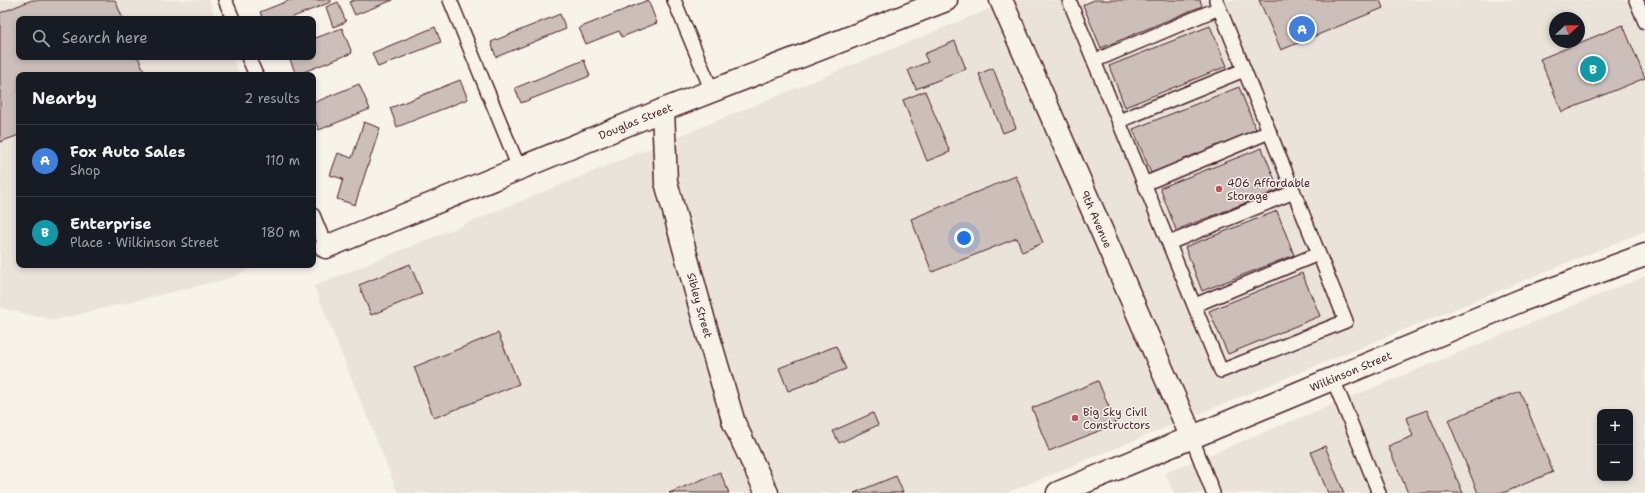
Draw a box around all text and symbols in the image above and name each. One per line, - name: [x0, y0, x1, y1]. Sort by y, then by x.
- north arrow: [1549, 12, 1585, 48]
- pin: A: [1289, 14, 1315, 44]
- search box: [16, 16, 316, 60]
- icon: search: [30, 27, 52, 49]
- text: Search here: [62, 28, 148, 48]
- pin: B: [1580, 54, 1606, 84]
- text: Nearby: [32, 87, 97, 109]
- text: 2 results: [244, 90, 300, 107]
- street label: Douglas Street: [596, 100, 675, 143]
- text: Fox Auto Sales: [70, 142, 185, 162]
- text: A: [40, 152, 50, 169]
- text: 110 m: [265, 152, 300, 169]
- text: Shop: [70, 162, 100, 179]
- place label: 406 Affordable Storage: [1227, 176, 1310, 204]
- marker: 406 Affordable Storage: [1214, 184, 1224, 194]
- street label: 9th Avenue: [1077, 188, 1116, 250]
- text: Enterprise: [70, 214, 152, 234]
- text: B: [41, 224, 49, 241]
- text: 180 m: [261, 224, 300, 241]
- your location: [954, 228, 974, 248]
- text: Place · Wilkinson Street: [70, 234, 219, 251]
- street label: Sibley Street: [684, 271, 716, 340]
- street label: Wilkinson Street: [1307, 347, 1394, 395]
- place label: Big Sky Civil Constructors: [1083, 405, 1150, 433]
- map controls: [1597, 409, 1633, 481]
- button: +: [1597, 409, 1633, 445]
- marker: Big Sky Civil Constructors: [1070, 413, 1080, 423]
- button: −: [1597, 445, 1633, 481]

